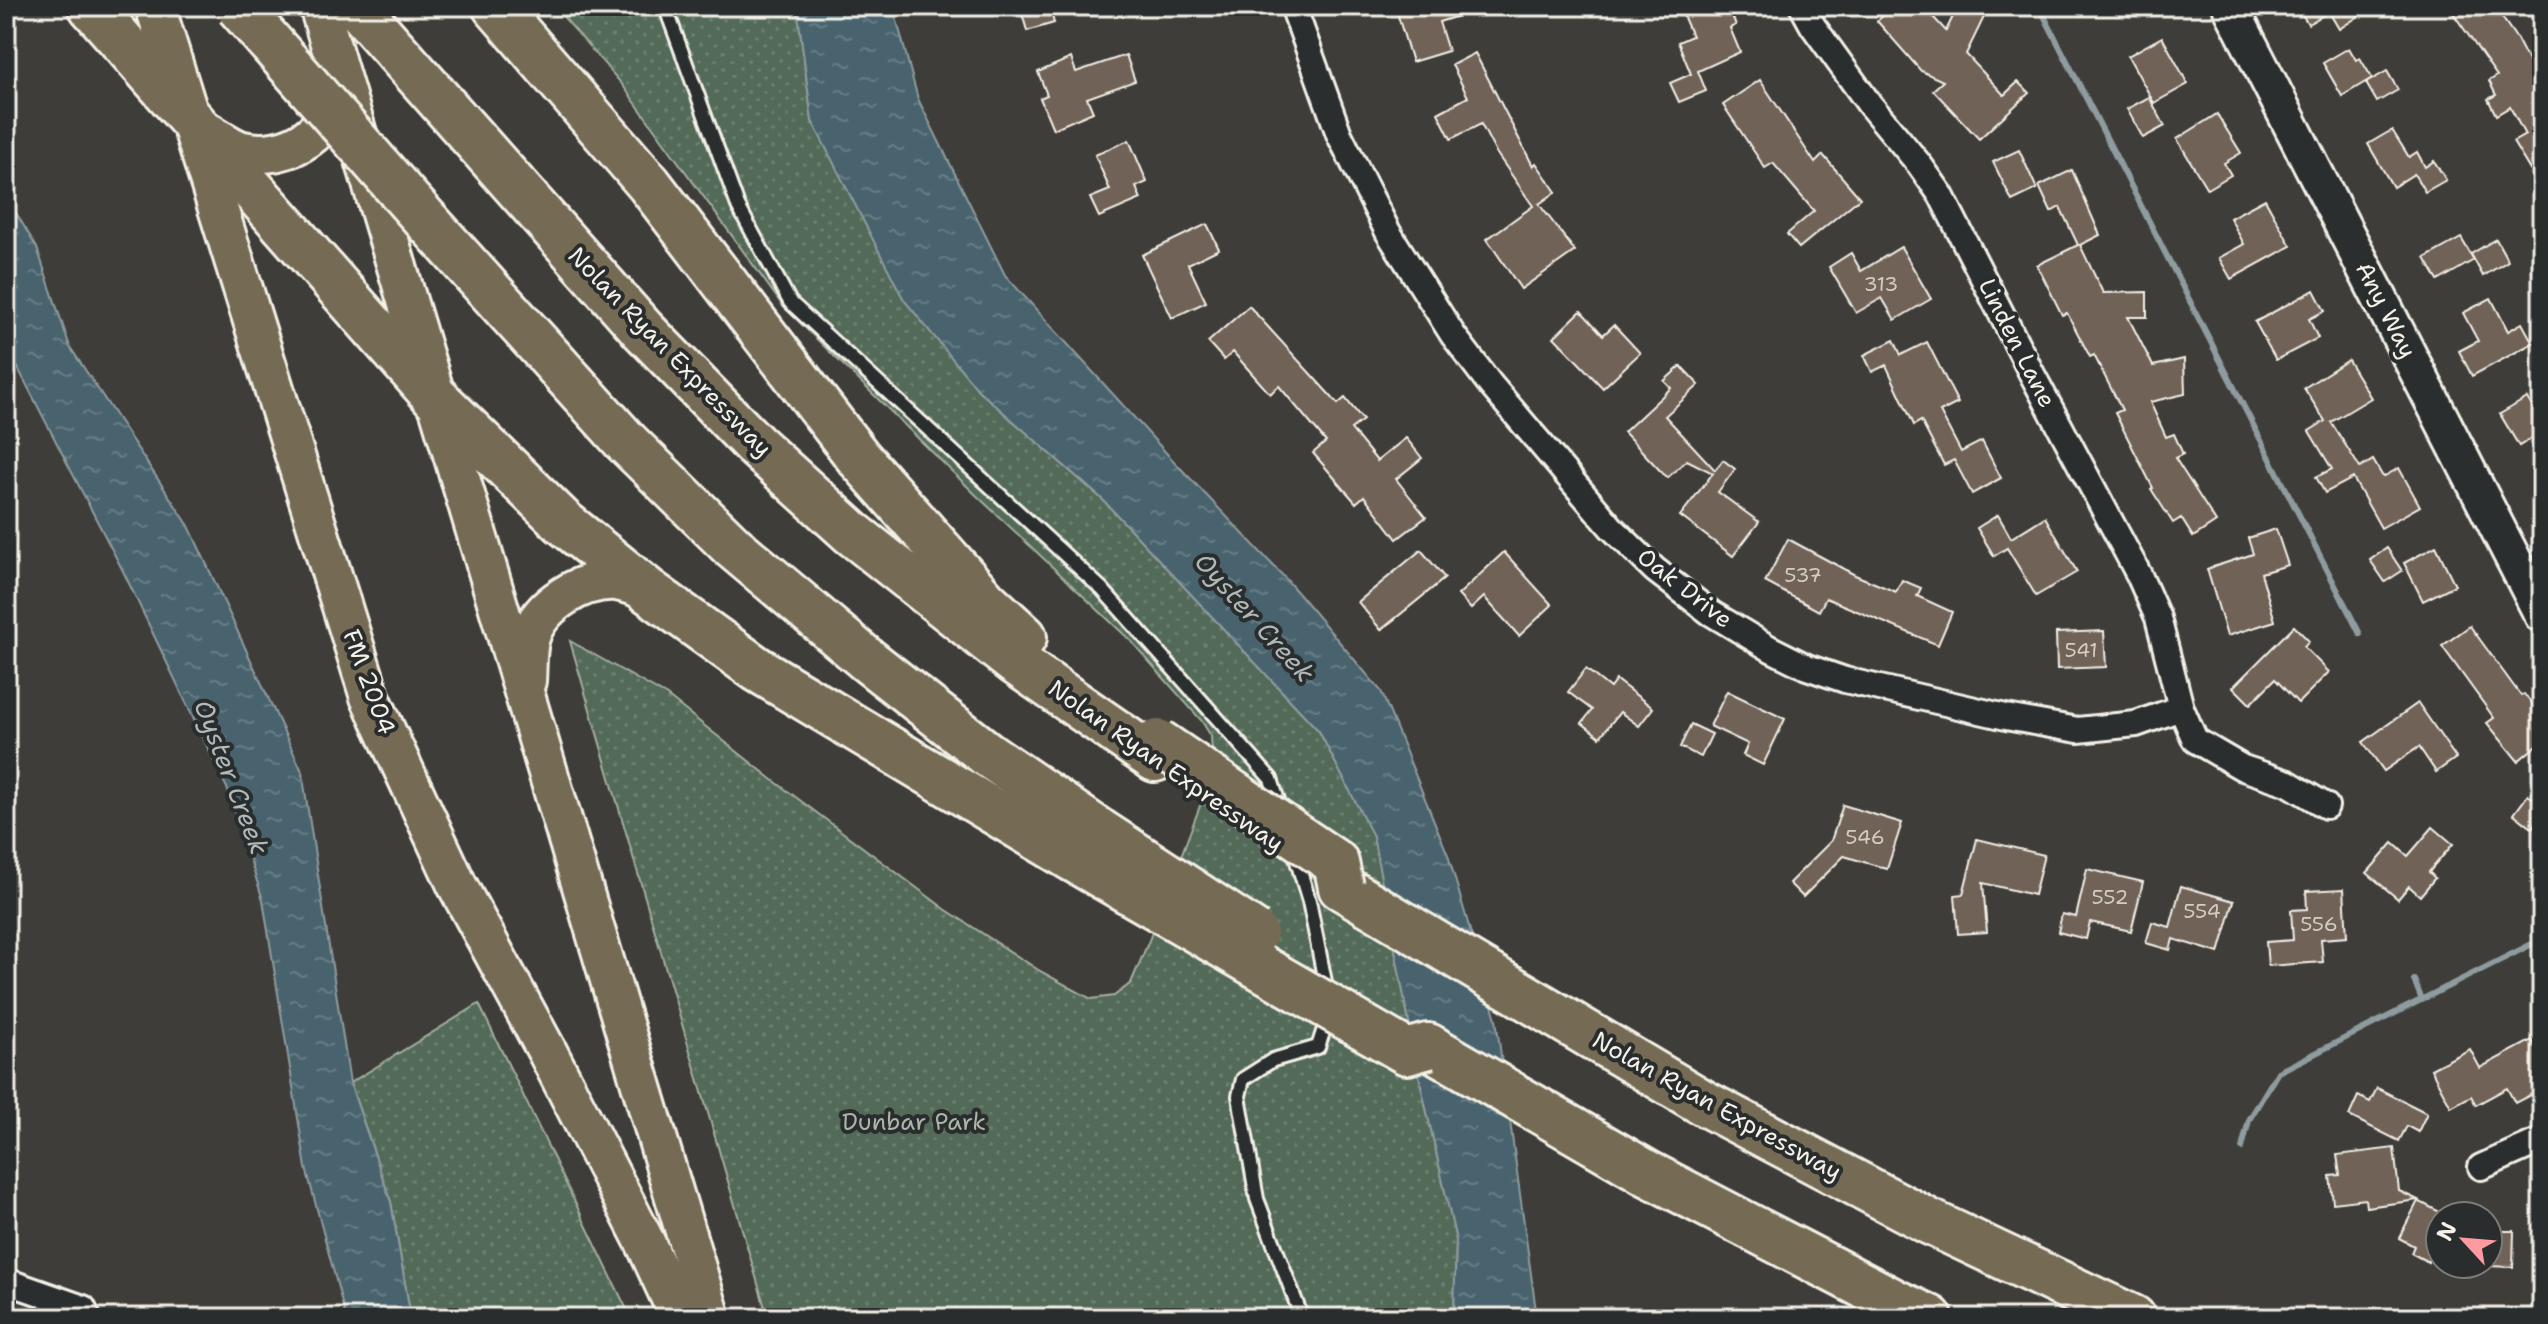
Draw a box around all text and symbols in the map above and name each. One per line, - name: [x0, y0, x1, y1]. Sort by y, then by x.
- street label: Nolan Ryan Expressway: [561, 240, 779, 464]
- street label: Any Way: [2348, 256, 2424, 364]
- house number: 313: [1864, 271, 1898, 297]
- street label: Linden Lane: [1971, 273, 2063, 413]
- street label: Oak Drive: [1631, 541, 1739, 635]
- water label: Oyster Creek: [1187, 545, 1323, 690]
- house number: 537: [1784, 562, 1822, 588]
- street label: FM 2004: [335, 625, 403, 739]
- house number: 541: [2064, 637, 2098, 663]
- street label: Nolan Ryan Expressway: [1042, 672, 1290, 860]
- water label: Oyster Creek: [186, 694, 278, 860]
- house number: 546: [1845, 824, 1885, 850]
- house number: 552: [2092, 884, 2128, 910]
- house number: 554: [2183, 898, 2221, 924]
- house number: 556: [2300, 911, 2338, 937]
- street label: Nolan Ryan Expressway: [1587, 1024, 1847, 1188]
- park label: Dunbar Park: [842, 1106, 986, 1138]
- north arrow: [2424, 1200, 2504, 1280]
- text: N: [2430, 1217, 2463, 1246]

